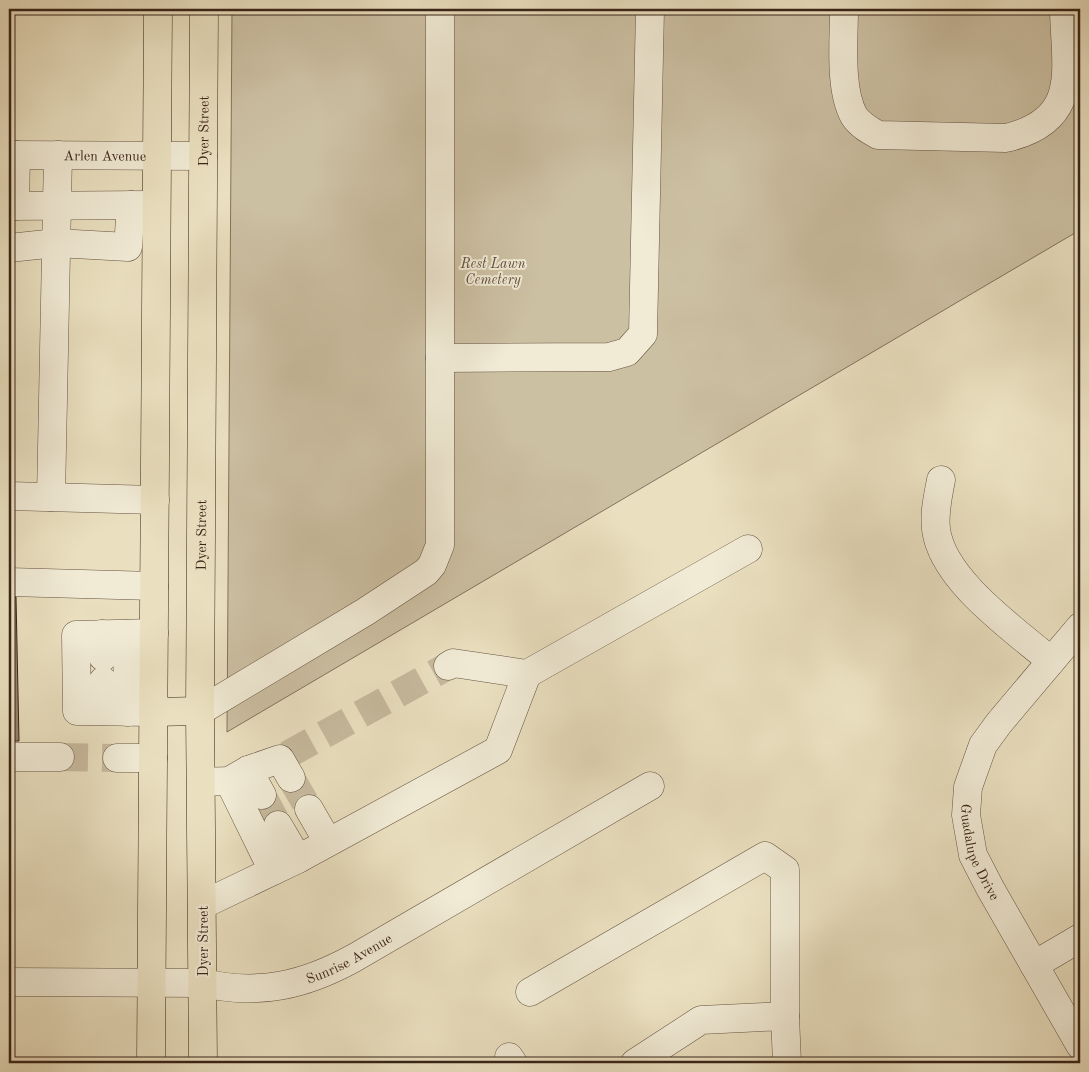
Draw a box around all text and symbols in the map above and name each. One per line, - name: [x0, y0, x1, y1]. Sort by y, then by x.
- street label: Dyer Street: [197, 95, 212, 167]
- street label: Arlen Avenue: [64, 149, 146, 164]
- park label: Rest Lawn Cemetery: [459, 257, 526, 288]
- street label: Dyer Street: [195, 499, 209, 571]
- street label: Guadalupe Drive: [958, 803, 1001, 903]
- street label: Dyer Street: [197, 905, 211, 976]
- street label: Sunrise Avenue: [304, 932, 395, 987]

